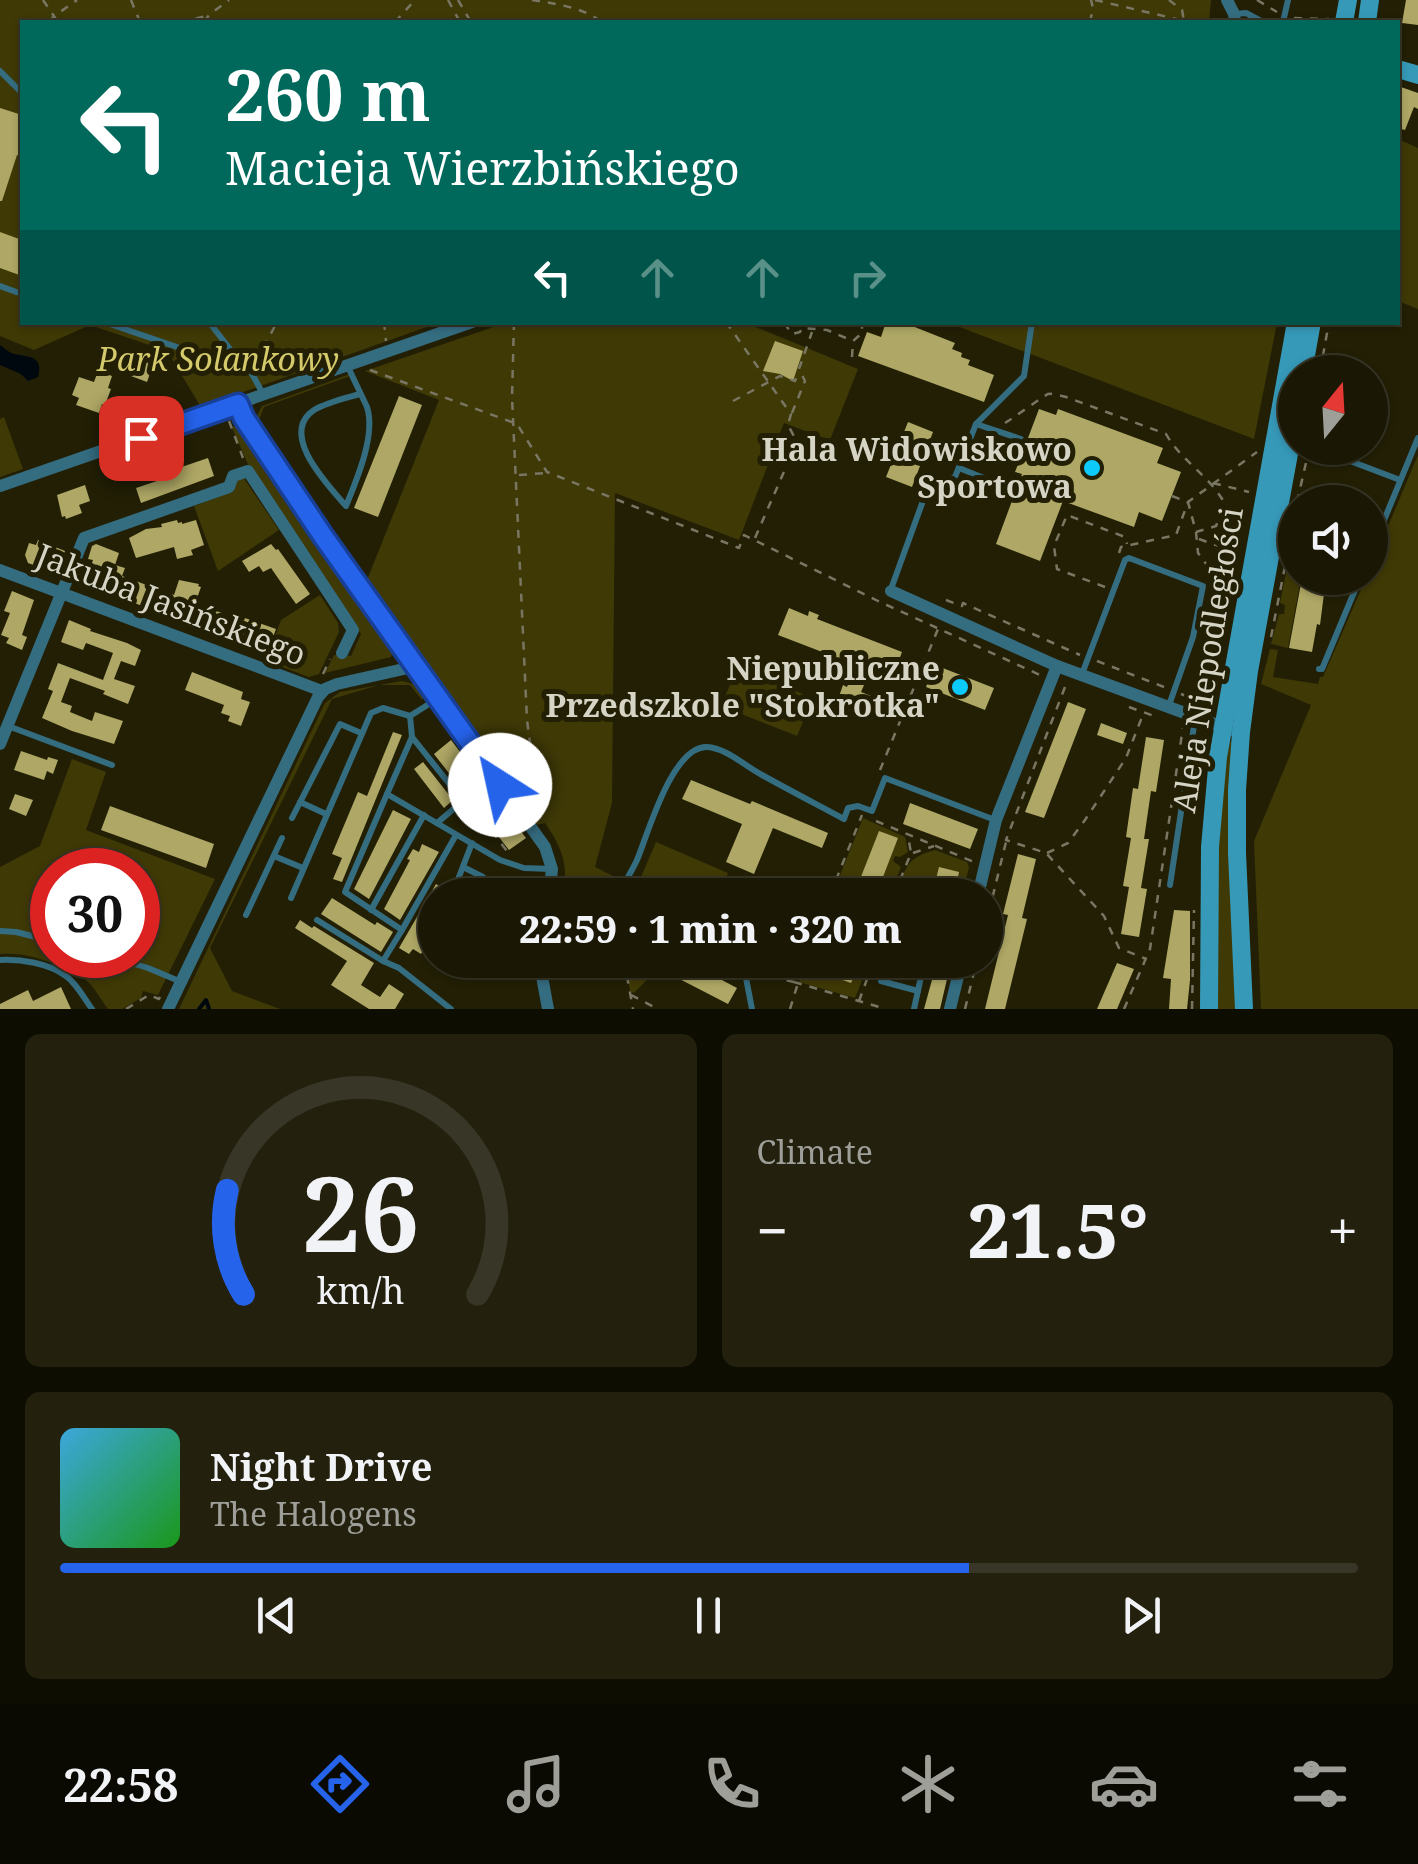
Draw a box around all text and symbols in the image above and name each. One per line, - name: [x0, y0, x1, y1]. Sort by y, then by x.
- text: 260 m: [225, 46, 431, 142]
- icon: left: [60, 60, 190, 190]
- text: Macieja Wierzbińskiego: [225, 137, 740, 198]
- icon: left: [525, 250, 580, 305]
- icon: ahead: [630, 250, 685, 305]
- icon: ahead: [735, 250, 790, 305]
- icon: right: [840, 250, 895, 305]
- park label: Park Solankowy: [96, 337, 339, 380]
- north arrow: [1278, 355, 1388, 465]
- map controls: [1278, 355, 1388, 595]
- pin: [99, 396, 184, 481]
- icon: arrive: [114, 411, 169, 466]
- place label: Hala Widowiskowo Sportowa: [762, 427, 1072, 507]
- marker: Hala Widowiskowo Sportowa: [1081, 457, 1103, 479]
- button: sound: [1278, 485, 1388, 595]
- street label: Aleja Niepodległości: [1161, 504, 1252, 816]
- street label: Jakuba Jasińskiego: [30, 532, 312, 675]
- place label: Niepubliczne Przedszkole "Stokrotka": [546, 646, 940, 726]
- marker: Niepubliczne Przedszkole "Stokrotka": [949, 676, 971, 698]
- position arrow: [448, 733, 552, 837]
- speed limit sign: 30: [30, 848, 160, 978]
- text: 22:59 · 1 min · 320 m: [519, 902, 902, 954]
- text: Climate: [757, 1130, 873, 1173]
- text: 26: [302, 1141, 420, 1282]
- text: 21.5°: [967, 1178, 1148, 1280]
- text: −: [757, 1192, 788, 1267]
- text: +: [1327, 1192, 1358, 1267]
- text: km/h: [317, 1266, 405, 1314]
- text: Night Drive: [210, 1440, 432, 1492]
- text: The Halogens: [210, 1492, 417, 1535]
- icon: previous: [249, 1588, 304, 1643]
- icon: pause: [681, 1588, 736, 1643]
- icon: next: [1114, 1588, 1169, 1643]
- icon: directions: [305, 1749, 375, 1819]
- icon: music: [501, 1749, 571, 1819]
- icon: phone: [697, 1749, 767, 1819]
- icon: climate: [893, 1749, 963, 1819]
- icon: car: [1089, 1749, 1159, 1819]
- icon: filters: [1285, 1749, 1355, 1819]
- text: 22:58: [63, 1754, 178, 1815]

